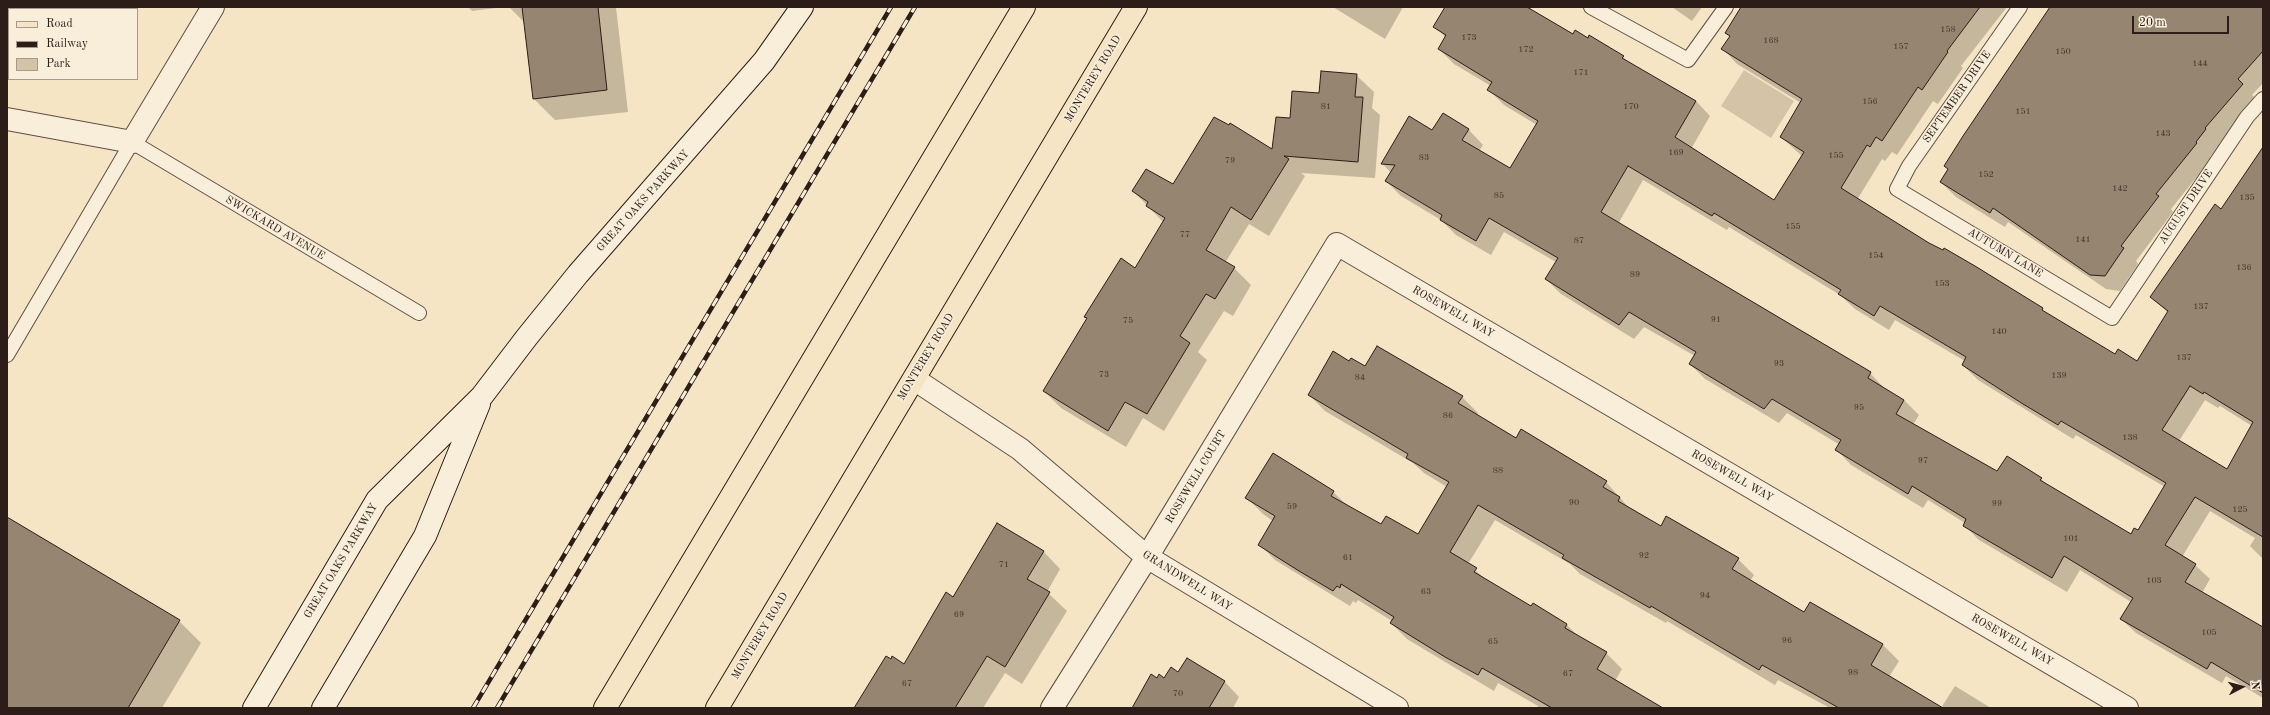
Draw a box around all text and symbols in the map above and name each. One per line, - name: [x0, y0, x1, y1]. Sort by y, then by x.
- legend: [8, 8, 138, 80]
- scale bar: [2134, 8, 2231, 34]
- text: 20 m: [2139, 17, 2166, 29]
- text: Road: [46, 18, 73, 30]
- house number: 158: [1940, 25, 1956, 35]
- street label: MONTEREY ROAD: [1062, 33, 1124, 125]
- house number: 173: [1461, 33, 1477, 43]
- house number: 168: [1763, 36, 1779, 46]
- text: Railway: [46, 38, 88, 50]
- house number: 157: [1893, 42, 1909, 52]
- house number: 172: [1518, 45, 1534, 55]
- house number: 150: [2055, 47, 2071, 57]
- street label: SEPTEMBER DRIVE: [1920, 48, 1994, 146]
- text: Park: [46, 58, 71, 70]
- house number: 144: [2192, 59, 2208, 69]
- house number: 171: [1573, 68, 1589, 78]
- house number: 156: [1862, 97, 1878, 107]
- house number: 81: [1321, 102, 1331, 112]
- house number: 170: [1623, 102, 1639, 112]
- house number: 151: [2015, 107, 2031, 117]
- house number: 143: [2155, 129, 2171, 139]
- street label: GREAT OAKS PARKWAY: [594, 148, 692, 254]
- house number: 169: [1668, 148, 1684, 158]
- house number: 155: [1828, 151, 1844, 161]
- house number: 83: [1419, 153, 1429, 163]
- house number: 79: [1225, 156, 1235, 166]
- street label: AUGUST DRIVE: [2156, 167, 2216, 247]
- house number: 152: [1978, 170, 1994, 180]
- house number: 142: [2112, 184, 2128, 194]
- house number: 85: [1494, 191, 1504, 201]
- street label: SWICKARD AVENUE: [223, 193, 327, 263]
- house number: 135: [2239, 193, 2255, 203]
- house number: 155: [1785, 222, 1801, 232]
- street label: AUTUMN LANE: [1965, 225, 2045, 281]
- house number: 77: [1180, 230, 1190, 240]
- house number: 141: [2075, 235, 2091, 245]
- house number: 87: [1574, 236, 1584, 246]
- house number: 154: [1868, 251, 1884, 261]
- house number: 136: [2236, 263, 2252, 273]
- house number: 89: [1630, 270, 1640, 280]
- house number: 153: [1934, 279, 1950, 289]
- street label: ROSEWELL WAY: [1410, 283, 1496, 341]
- house number: 137: [2193, 302, 2209, 312]
- street label: MONTEREY ROAD: [895, 311, 957, 403]
- house number: 91: [1711, 315, 1721, 325]
- house number: 75: [1123, 316, 1133, 326]
- house number: 140: [1991, 327, 2007, 337]
- house number: 137: [2176, 353, 2192, 363]
- house number: 93: [1774, 359, 1784, 369]
- house number: 73: [1099, 370, 1109, 380]
- house number: 139: [2051, 371, 2067, 381]
- house number: 84: [1355, 373, 1365, 383]
- house number: 95: [1854, 403, 1864, 413]
- house number: 86: [1443, 411, 1453, 421]
- street label: ROSEWELL COURT: [1163, 428, 1229, 526]
- house number: 138: [2122, 433, 2138, 443]
- street label: ROSEWELL WAY: [1689, 447, 1775, 505]
- house number: 97: [1918, 456, 1928, 466]
- house number: 88: [1493, 466, 1503, 476]
- house number: 90: [1569, 498, 1579, 508]
- house number: 99: [1992, 499, 2002, 509]
- street label: GREAT OAKS PARKWAY: [301, 501, 381, 621]
- house number: 59: [1287, 502, 1297, 512]
- house number: 125: [2232, 505, 2248, 515]
- house number: 101: [2063, 534, 2079, 544]
- street label: GRANDWELL WAY: [1140, 548, 1234, 614]
- house number: 92: [1639, 551, 1649, 561]
- house number: 61: [1343, 553, 1353, 563]
- house number: 71: [999, 560, 1009, 570]
- house number: 103: [2146, 576, 2162, 586]
- house number: 63: [1421, 587, 1431, 597]
- street label: MONTEREY ROAD: [729, 590, 791, 682]
- house number: 94: [1700, 591, 1710, 601]
- house number: 69: [954, 610, 964, 620]
- street label: ROSEWELL WAY: [1969, 611, 2055, 669]
- house number: 105: [2201, 628, 2217, 638]
- house number: 96: [1782, 636, 1792, 646]
- house number: 65: [1488, 637, 1498, 647]
- north arrow: [2222, 667, 2262, 707]
- house number: 98: [1848, 668, 1858, 678]
- house number: 67: [1563, 669, 1573, 679]
- house number: 67: [902, 679, 912, 689]
- text: N: [2249, 681, 2260, 690]
- house number: 70: [1173, 689, 1183, 699]

